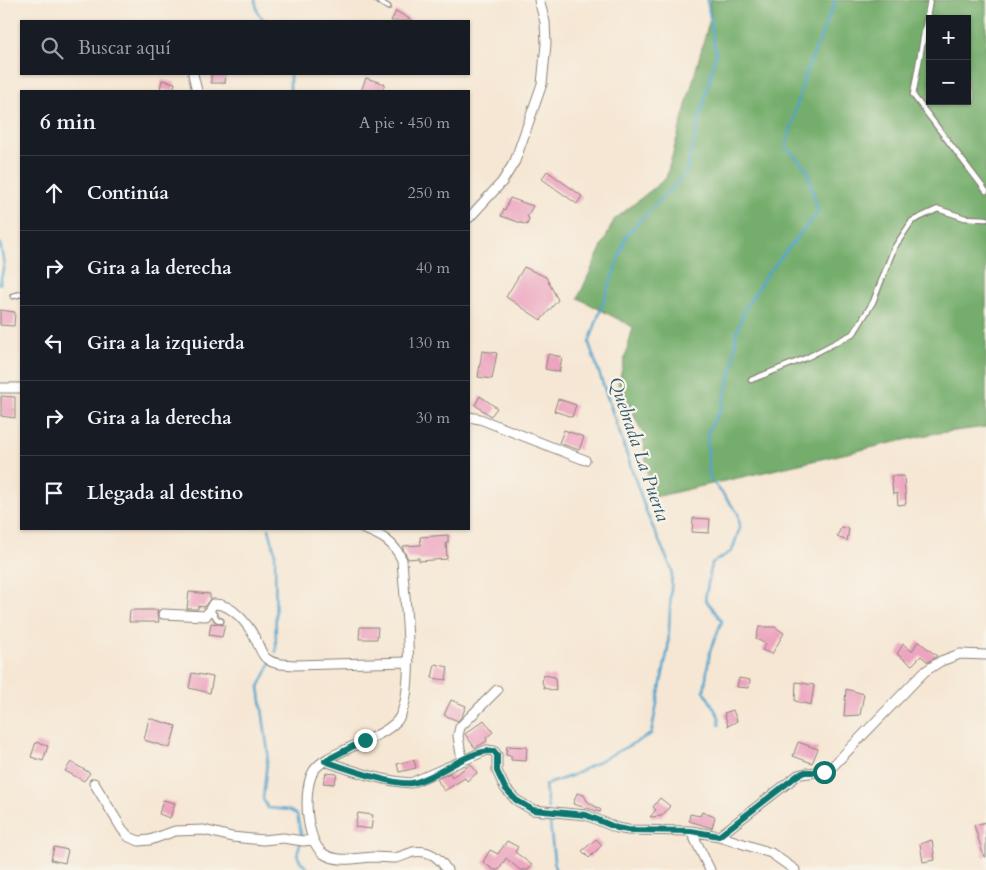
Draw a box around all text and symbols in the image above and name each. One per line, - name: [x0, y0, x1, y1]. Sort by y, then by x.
- map controls: [926, 15, 971, 105]
- button: +: [926, 15, 971, 60]
- search box: [20, 20, 470, 75]
- icon: search: [38, 34, 66, 62]
- text: Buscar aquí: [78, 35, 171, 61]
- button: −: [926, 60, 971, 105]
- text: 6 min: [40, 108, 96, 137]
- text: A pie · 450 m: [359, 112, 450, 134]
- icon: ahead: [40, 179, 68, 207]
- text: Continúa: [87, 180, 169, 206]
- text: 250 m: [408, 182, 450, 204]
- icon: right: [40, 254, 68, 282]
- text: Gira a la derecha: [87, 255, 232, 281]
- text: 40 m: [416, 257, 450, 279]
- icon: left: [40, 329, 68, 357]
- text: Gira a la izquierda: [87, 330, 245, 356]
- text: 130 m: [408, 332, 450, 354]
- water label: Quebrada La Puerta: [602, 373, 676, 526]
- icon: right: [40, 404, 68, 432]
- text: Gira a la derecha: [87, 405, 232, 431]
- text: 30 m: [416, 407, 450, 429]
- icon: arrive: [40, 479, 68, 507]
- text: Llegada al destino: [87, 480, 243, 506]
- route end: [354, 729, 377, 752]
- route start: [813, 761, 836, 784]

